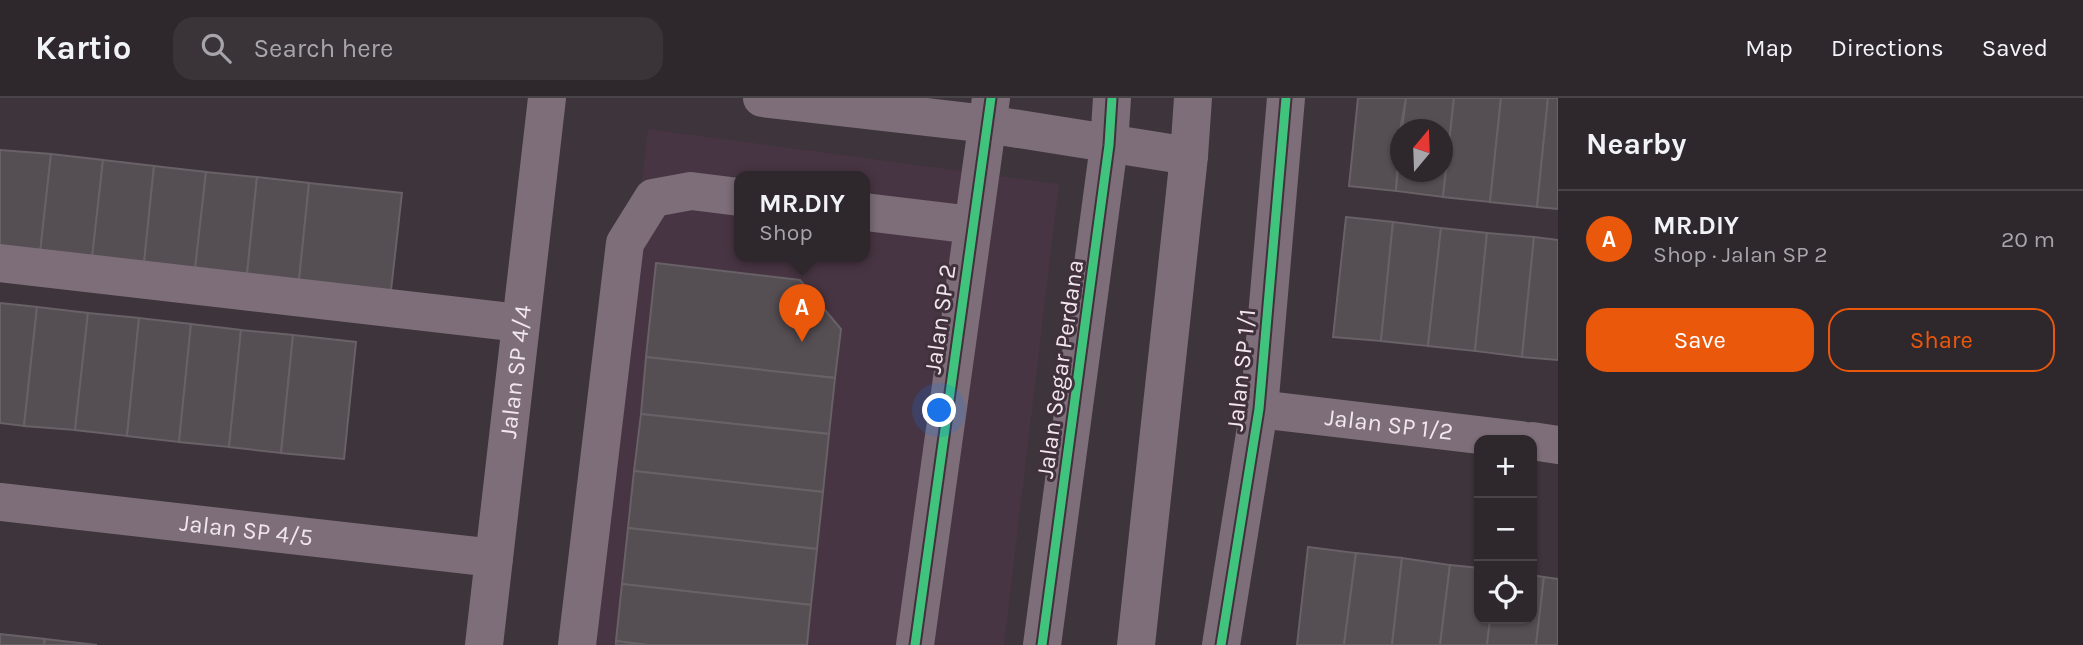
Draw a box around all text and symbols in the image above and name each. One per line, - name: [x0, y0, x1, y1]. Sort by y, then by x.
- search box: [173, 17, 663, 80]
- text: Kartio: [35, 29, 131, 67]
- icon: search: [197, 29, 235, 67]
- text: Search here: [253, 33, 393, 64]
- text: Map: [1745, 34, 1793, 62]
- text: Directions: [1831, 34, 1944, 62]
- text: Saved: [1982, 34, 2048, 62]
- north arrow: [1390, 119, 1453, 182]
- text: Nearby: [1586, 126, 1686, 162]
- popup: [734, 171, 870, 262]
- text: MR.DIY: [759, 188, 845, 219]
- text: MR.DIY: [1653, 210, 1739, 241]
- text: Shop: [759, 219, 813, 246]
- text: A: [1602, 226, 1616, 253]
- text: 20 m: [2001, 226, 2055, 253]
- text: Shop · Jalan SP 2: [1653, 241, 1828, 268]
- street label: Jalan Segar Perdana: [1031, 258, 1089, 480]
- street label: Jalan SP 2: [918, 262, 962, 376]
- pin: A: [779, 284, 825, 342]
- street label: Jalan SP 4/4: [494, 304, 537, 440]
- street label: Jalan SP 1/1: [1221, 308, 1261, 432]
- button: Save: [1586, 308, 1814, 372]
- button: Share: [1828, 308, 2055, 372]
- your location: [922, 393, 956, 427]
- street label: Jalan SP 1/2: [1324, 403, 1455, 446]
- map controls: [1474, 435, 1537, 624]
- button: +: [1474, 435, 1537, 498]
- button: −: [1474, 498, 1537, 561]
- street label: Jalan SP 4/5: [178, 508, 315, 551]
- button: locate: [1474, 561, 1537, 624]

